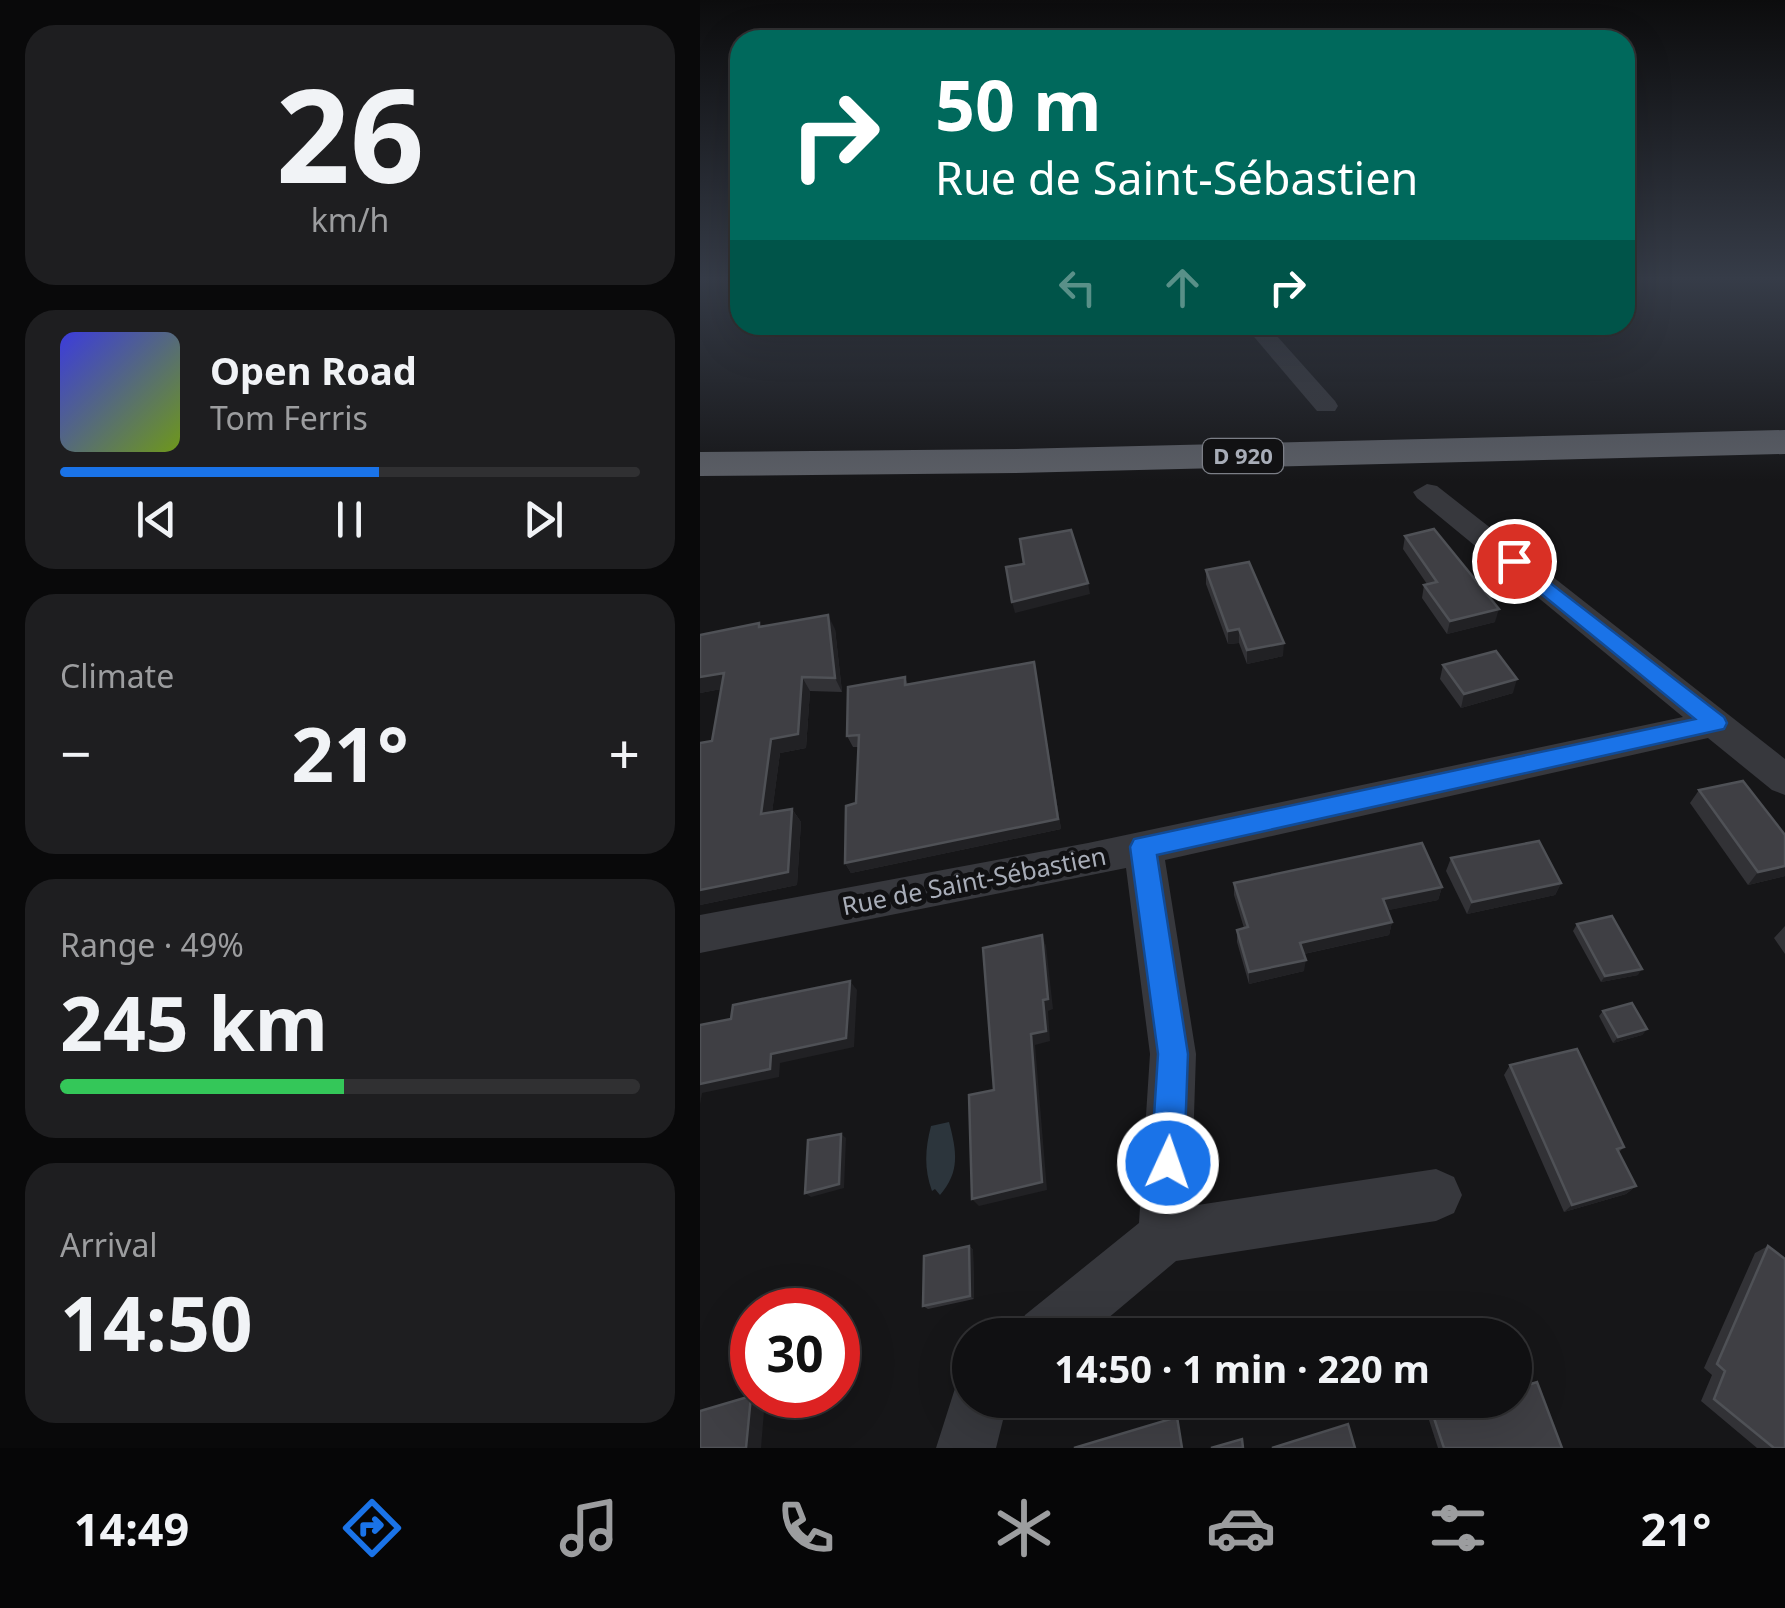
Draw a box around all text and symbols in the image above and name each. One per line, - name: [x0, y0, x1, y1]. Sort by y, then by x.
- text: 26: [276, 44, 424, 221]
- text: 50 m: [935, 56, 1102, 152]
- icon: right: [770, 70, 900, 200]
- text: Rue de Saint-Sébastien: [935, 147, 1418, 208]
- text: km/h: [311, 198, 389, 241]
- icon: left: [1050, 260, 1105, 315]
- icon: ahead: [1155, 260, 1210, 315]
- icon: right: [1260, 260, 1315, 315]
- text: Open Road: [210, 344, 417, 396]
- text: Tom Ferris: [210, 396, 368, 439]
- road number: D 920: [1203, 439, 1283, 473]
- icon: previous: [129, 492, 184, 547]
- icon: pause: [322, 492, 377, 547]
- icon: next: [516, 492, 571, 547]
- pin: [1472, 519, 1557, 604]
- icon: arrive: [1487, 534, 1542, 589]
- text: Climate: [60, 654, 174, 697]
- text: 21°: [291, 702, 409, 804]
- text: −: [60, 715, 91, 790]
- text: +: [609, 715, 640, 790]
- street label: Rue de Saint-Sébastien: [839, 838, 1109, 922]
- text: Range · 49%: [60, 923, 244, 966]
- text: 245 km: [60, 971, 328, 1073]
- position arrow: [1116, 1111, 1220, 1215]
- text: Arrival: [60, 1223, 158, 1266]
- text: 14:50: [60, 1271, 253, 1373]
- speed limit sign: 30: [730, 1288, 860, 1418]
- text: 14:50 · 1 min · 220 m: [1054, 1342, 1430, 1394]
- icon: directions: [337, 1493, 407, 1563]
- icon: music: [554, 1493, 624, 1563]
- icon: phone: [771, 1493, 841, 1563]
- icon: climate: [989, 1493, 1059, 1563]
- icon: car: [1206, 1493, 1276, 1563]
- icon: filters: [1423, 1493, 1493, 1563]
- text: 14:49: [74, 1498, 189, 1559]
- text: 21°: [1641, 1498, 1711, 1559]

